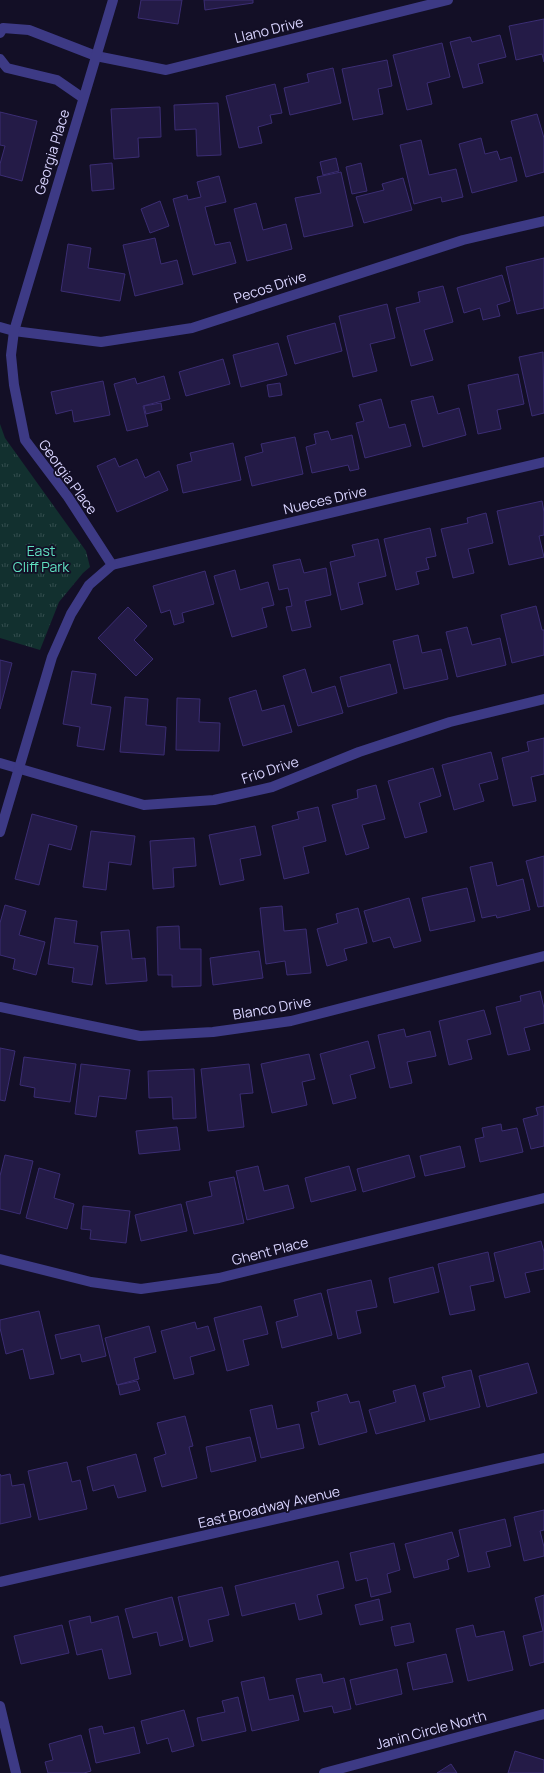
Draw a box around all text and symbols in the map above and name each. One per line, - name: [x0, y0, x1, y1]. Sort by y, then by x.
- street label: Llano Drive: [232, 12, 305, 47]
- street label: Georgia Place: [30, 107, 74, 197]
- street label: Pecos Drive: [231, 266, 309, 307]
- street label: Georgia Place: [35, 435, 102, 518]
- street label: Nueces Drive: [281, 481, 368, 518]
- park label: East Cliff Park: [13, 541, 70, 576]
- street label: Frio Drive: [239, 751, 301, 788]
- street label: Blanco Drive: [231, 991, 313, 1024]
- street label: Ghent Place: [230, 1232, 310, 1269]
- street label: East Broadway Avenue: [196, 1481, 342, 1532]
- street label: Janin Circle North: [373, 1706, 488, 1753]

